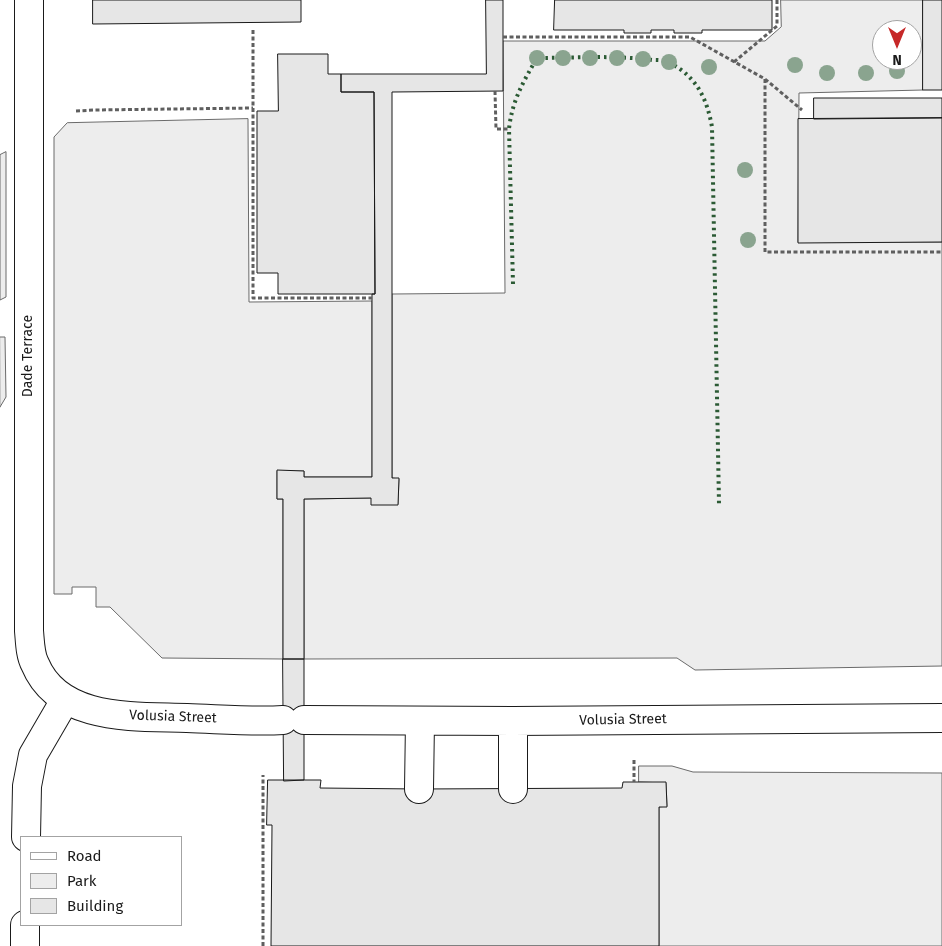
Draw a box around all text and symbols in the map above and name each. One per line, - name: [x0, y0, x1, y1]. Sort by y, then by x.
- north arrow: [872, 20, 922, 70]
- text: N: [892, 51, 902, 68]
- street label: Dade Terrace: [20, 315, 36, 397]
- street label: Volusia Street: [129, 707, 217, 727]
- street label: Volusia Street: [579, 711, 667, 729]
- legend: [20, 836, 182, 926]
- text: Road: [67, 847, 102, 865]
- text: Park: [67, 872, 97, 890]
- text: Building: [67, 897, 123, 915]

